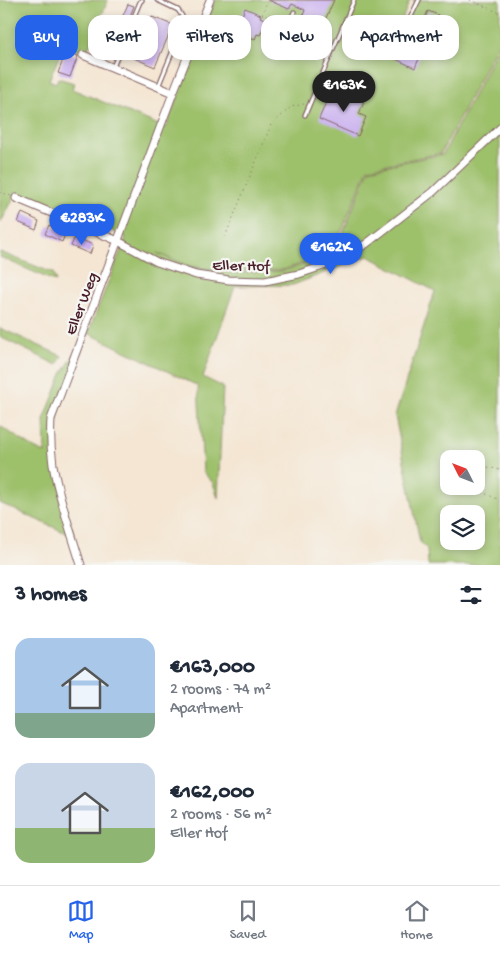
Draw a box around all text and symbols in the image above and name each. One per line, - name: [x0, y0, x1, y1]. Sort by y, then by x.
- chip: Buy: [15, 15, 78, 60]
- chip: Rent: [88, 15, 158, 60]
- chip: Filters: [168, 15, 251, 60]
- chip: New: [261, 15, 332, 60]
- chip: Apartment: [342, 15, 459, 60]
- pin: €163K: [309, 70, 379, 113]
- text: €163K: [323, 77, 365, 96]
- pin: €283K: [47, 204, 117, 246]
- text: €283K: [60, 210, 104, 229]
- pin: €162K: [296, 232, 366, 275]
- text: €162K: [311, 239, 351, 258]
- street label: Eller Hof: [212, 258, 271, 278]
- street label: Eller Weg: [63, 270, 104, 338]
- north arrow: [440, 450, 485, 495]
- map controls: [440, 450, 485, 550]
- button: layers: [440, 505, 485, 550]
- icon: filters: [457, 581, 485, 609]
- text: 3 homes: [15, 583, 87, 608]
- text: €163,000: [170, 656, 255, 681]
- icon: home: [55, 658, 115, 718]
- text: 2 rooms · 74 m²: [170, 681, 271, 700]
- text: Apartment: [170, 700, 242, 719]
- text: €162,000: [170, 781, 254, 806]
- icon: home: [55, 783, 115, 843]
- text: 2 rooms · 56 m²: [170, 806, 272, 825]
- text: Eller Hof: [170, 825, 227, 844]
- tab: Map: [67, 897, 95, 944]
- tab: Saved: [230, 897, 266, 944]
- tab: Home: [400, 897, 433, 944]

